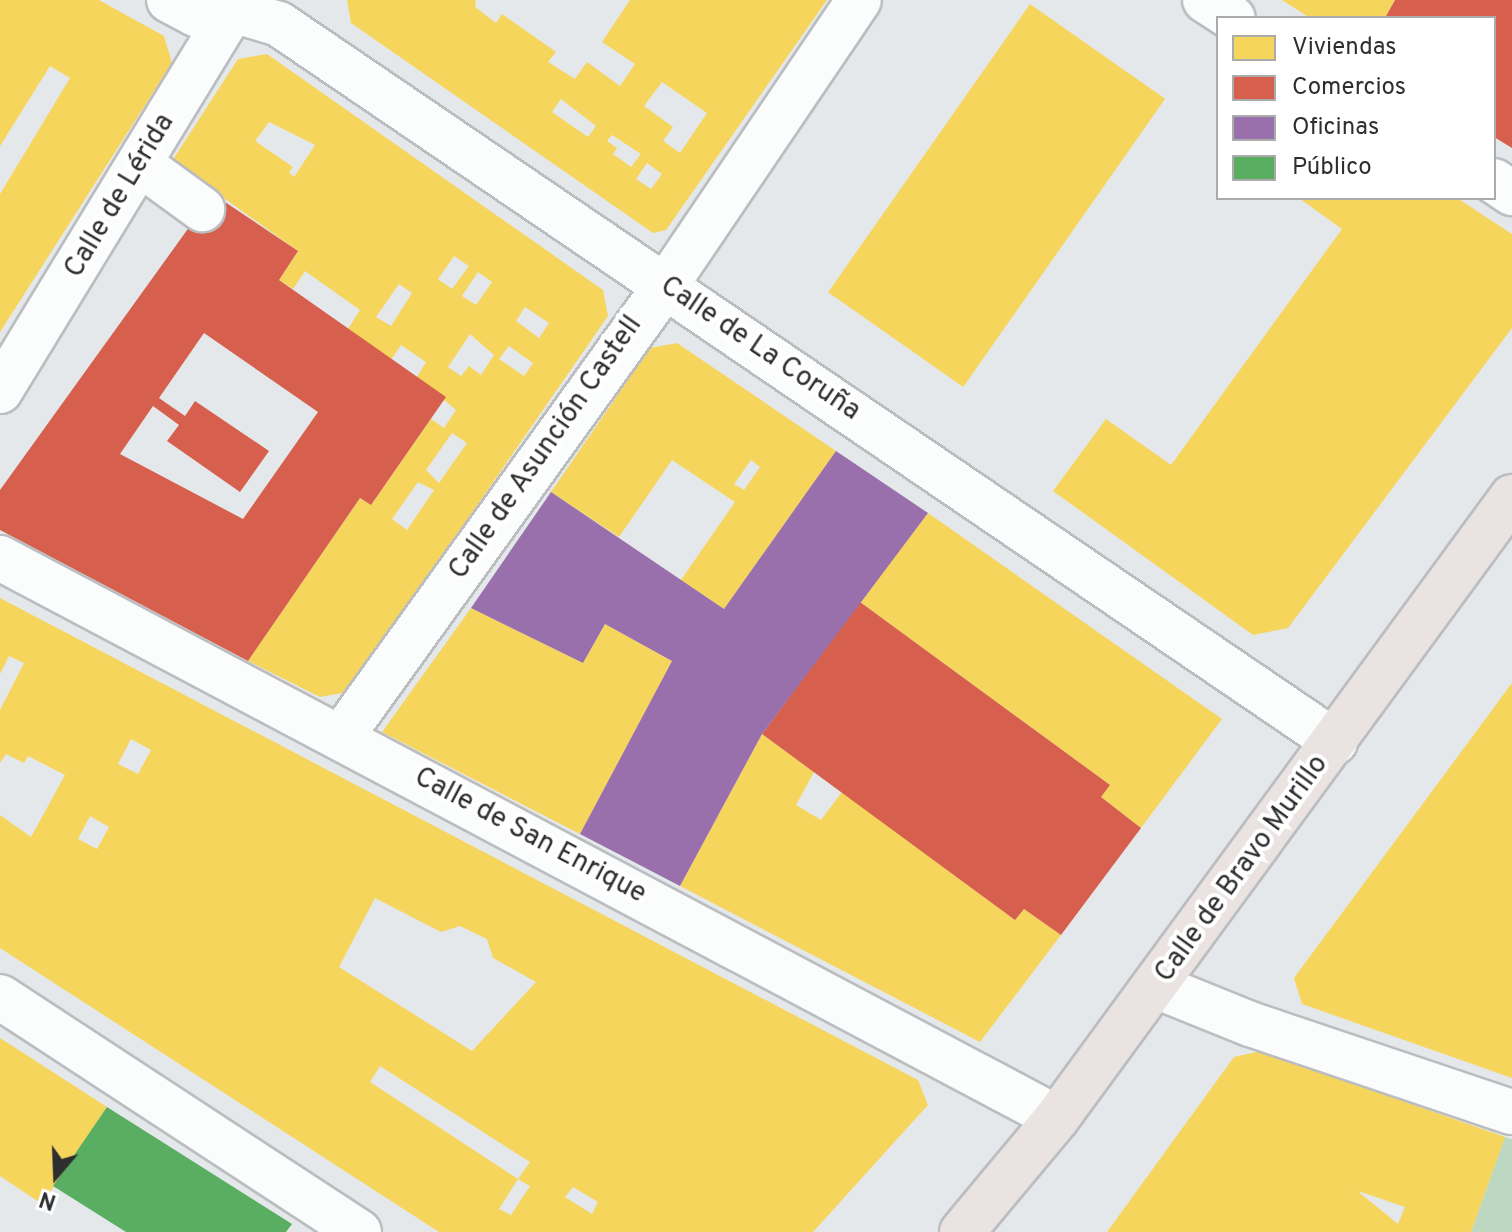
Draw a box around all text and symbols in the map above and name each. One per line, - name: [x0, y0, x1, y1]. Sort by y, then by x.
- legend: [1216, 16, 1496, 200]
- text: Viviendas: [1292, 33, 1397, 63]
- text: Comercios: [1292, 73, 1406, 103]
- street label: Calle de Lérida: [58, 108, 182, 284]
- text: Oficinas: [1292, 113, 1379, 143]
- text: Público: [1292, 153, 1372, 183]
- street label: Calle de La Coruña: [653, 270, 867, 428]
- street label: Calle de Asunción Castell: [442, 309, 650, 587]
- street label: Calle de Bravo Murillo: [1148, 749, 1336, 989]
- street label: Calle de San Enrique: [408, 761, 652, 911]
- north arrow: [16, 1136, 96, 1216]
- text: N: [36, 1184, 60, 1215]

